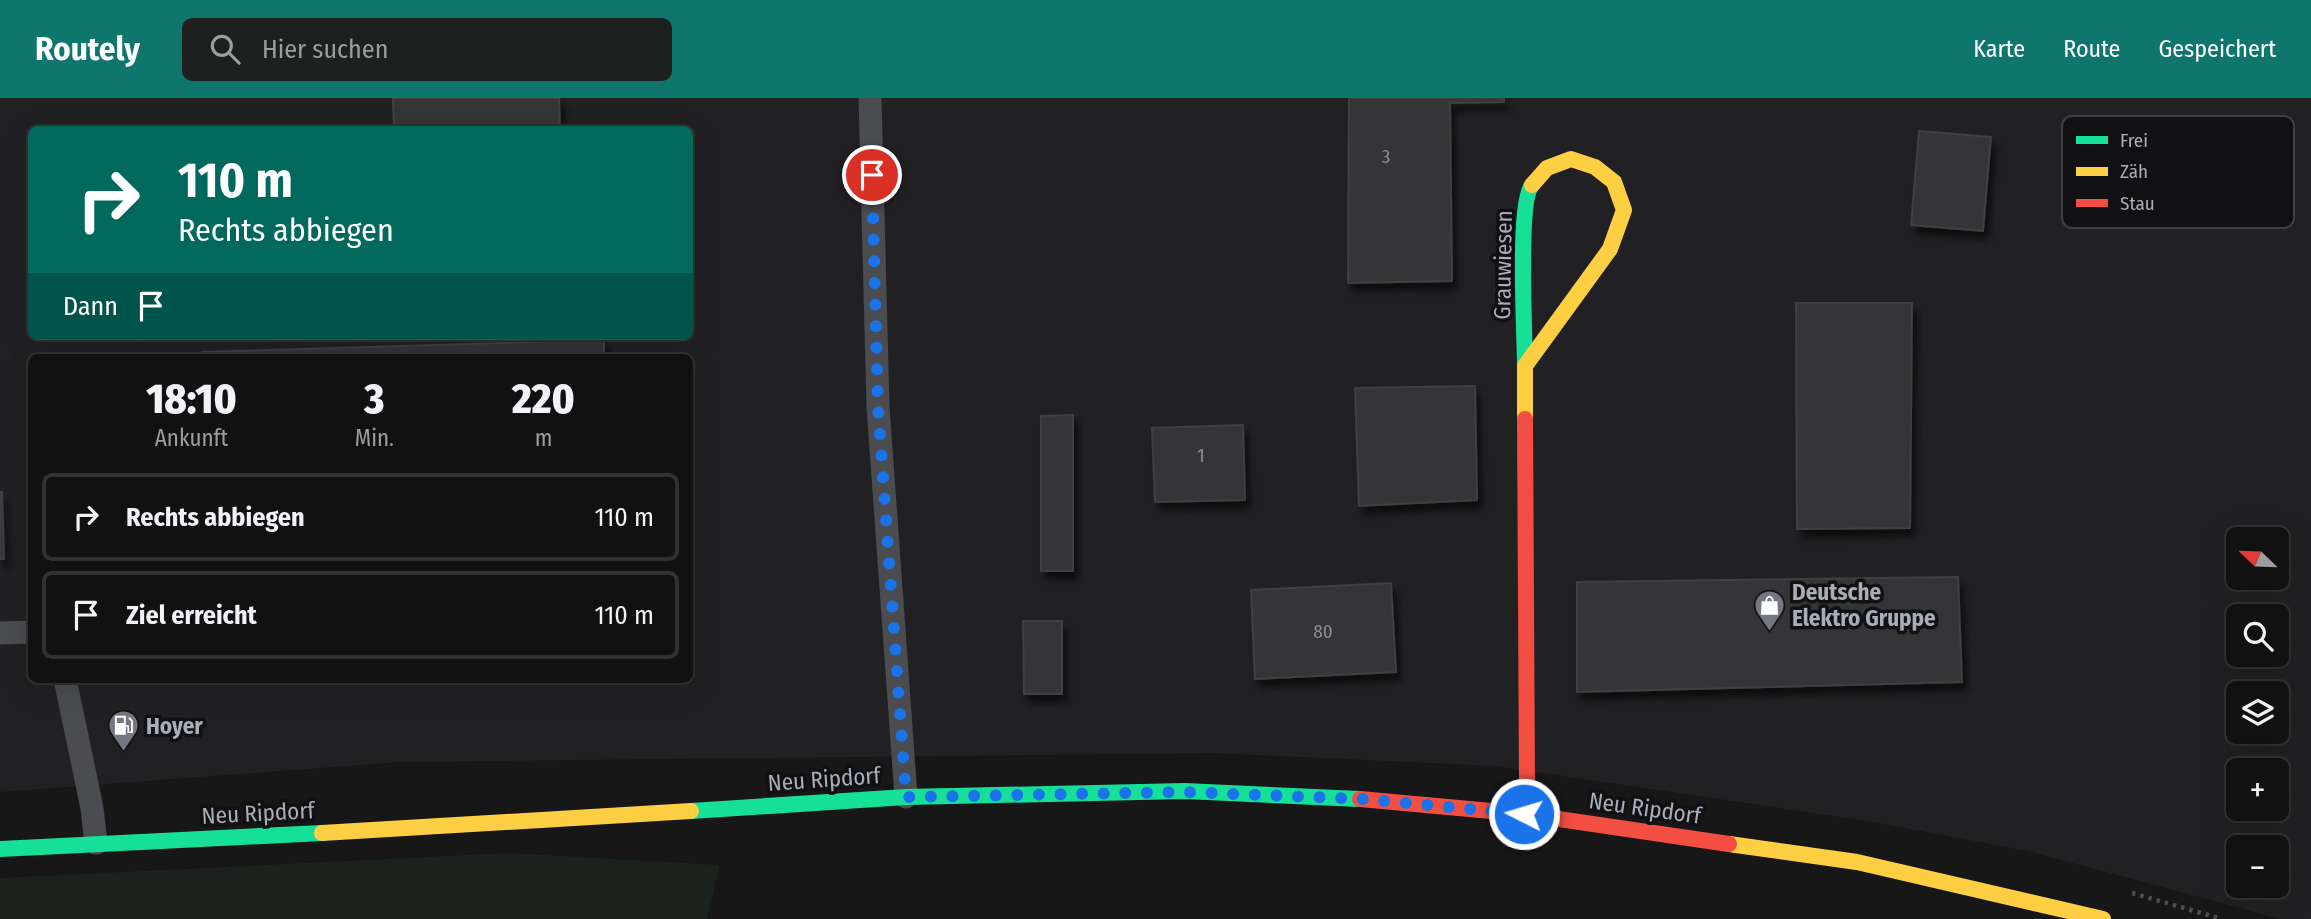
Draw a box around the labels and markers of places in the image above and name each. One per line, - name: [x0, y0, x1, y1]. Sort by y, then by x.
- pin: [842, 145, 902, 205]
- place label: Deutsche Elektro Gruppe: [1792, 578, 1936, 632]
- shop icon: Deutsche Elektro Gruppe: [1752, 588, 1786, 632]
- fuel station icon: Hoyer: [106, 709, 140, 753]
- place label: Hoyer: [146, 712, 203, 740]

